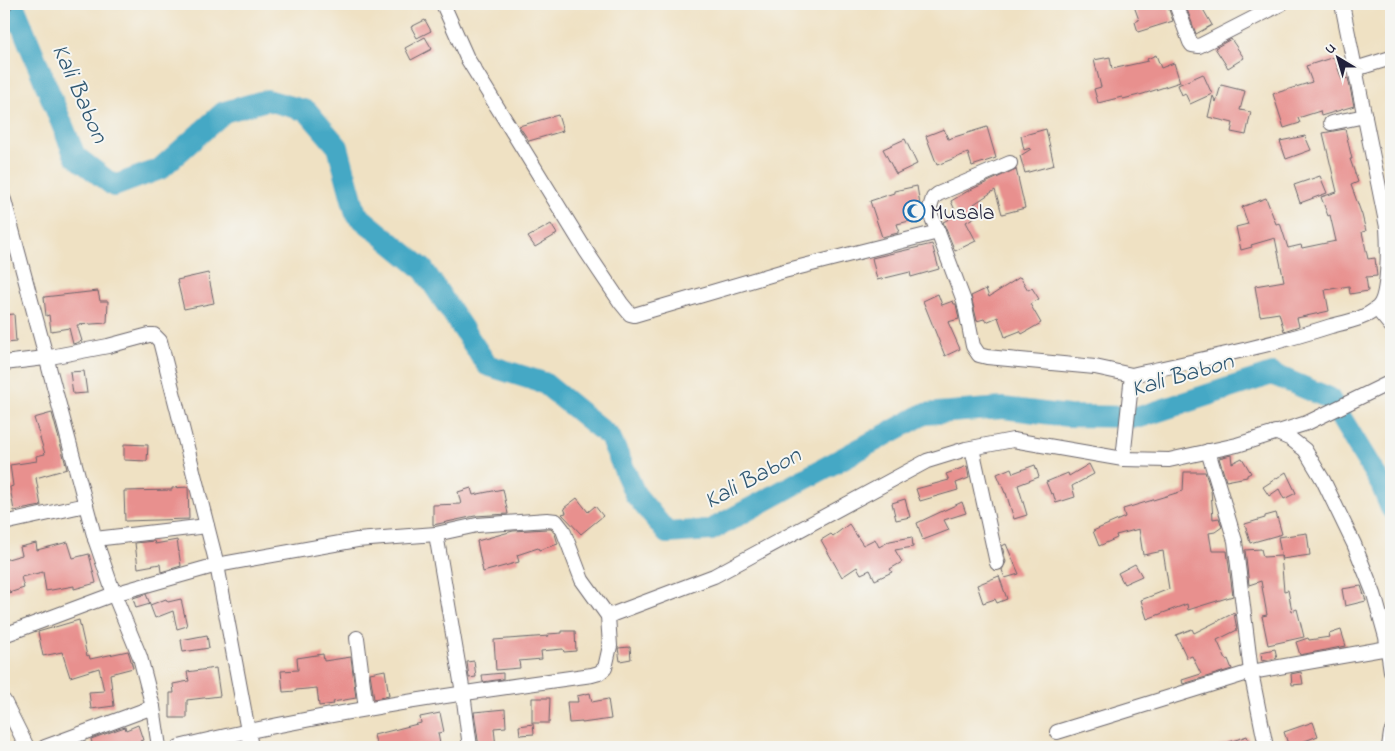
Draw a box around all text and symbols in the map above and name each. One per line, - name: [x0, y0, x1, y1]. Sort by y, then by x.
- north arrow: [1312, 32, 1362, 82]
- text: U: [1321, 38, 1341, 60]
- water label: Kali Babon: [41, 39, 117, 150]
- place label: Musala: [930, 198, 995, 230]
- mosque icon: Musala: [902, 199, 926, 223]
- water label: Kali Babon: [1127, 345, 1239, 408]
- water label: Kali Babon: [699, 439, 809, 519]

